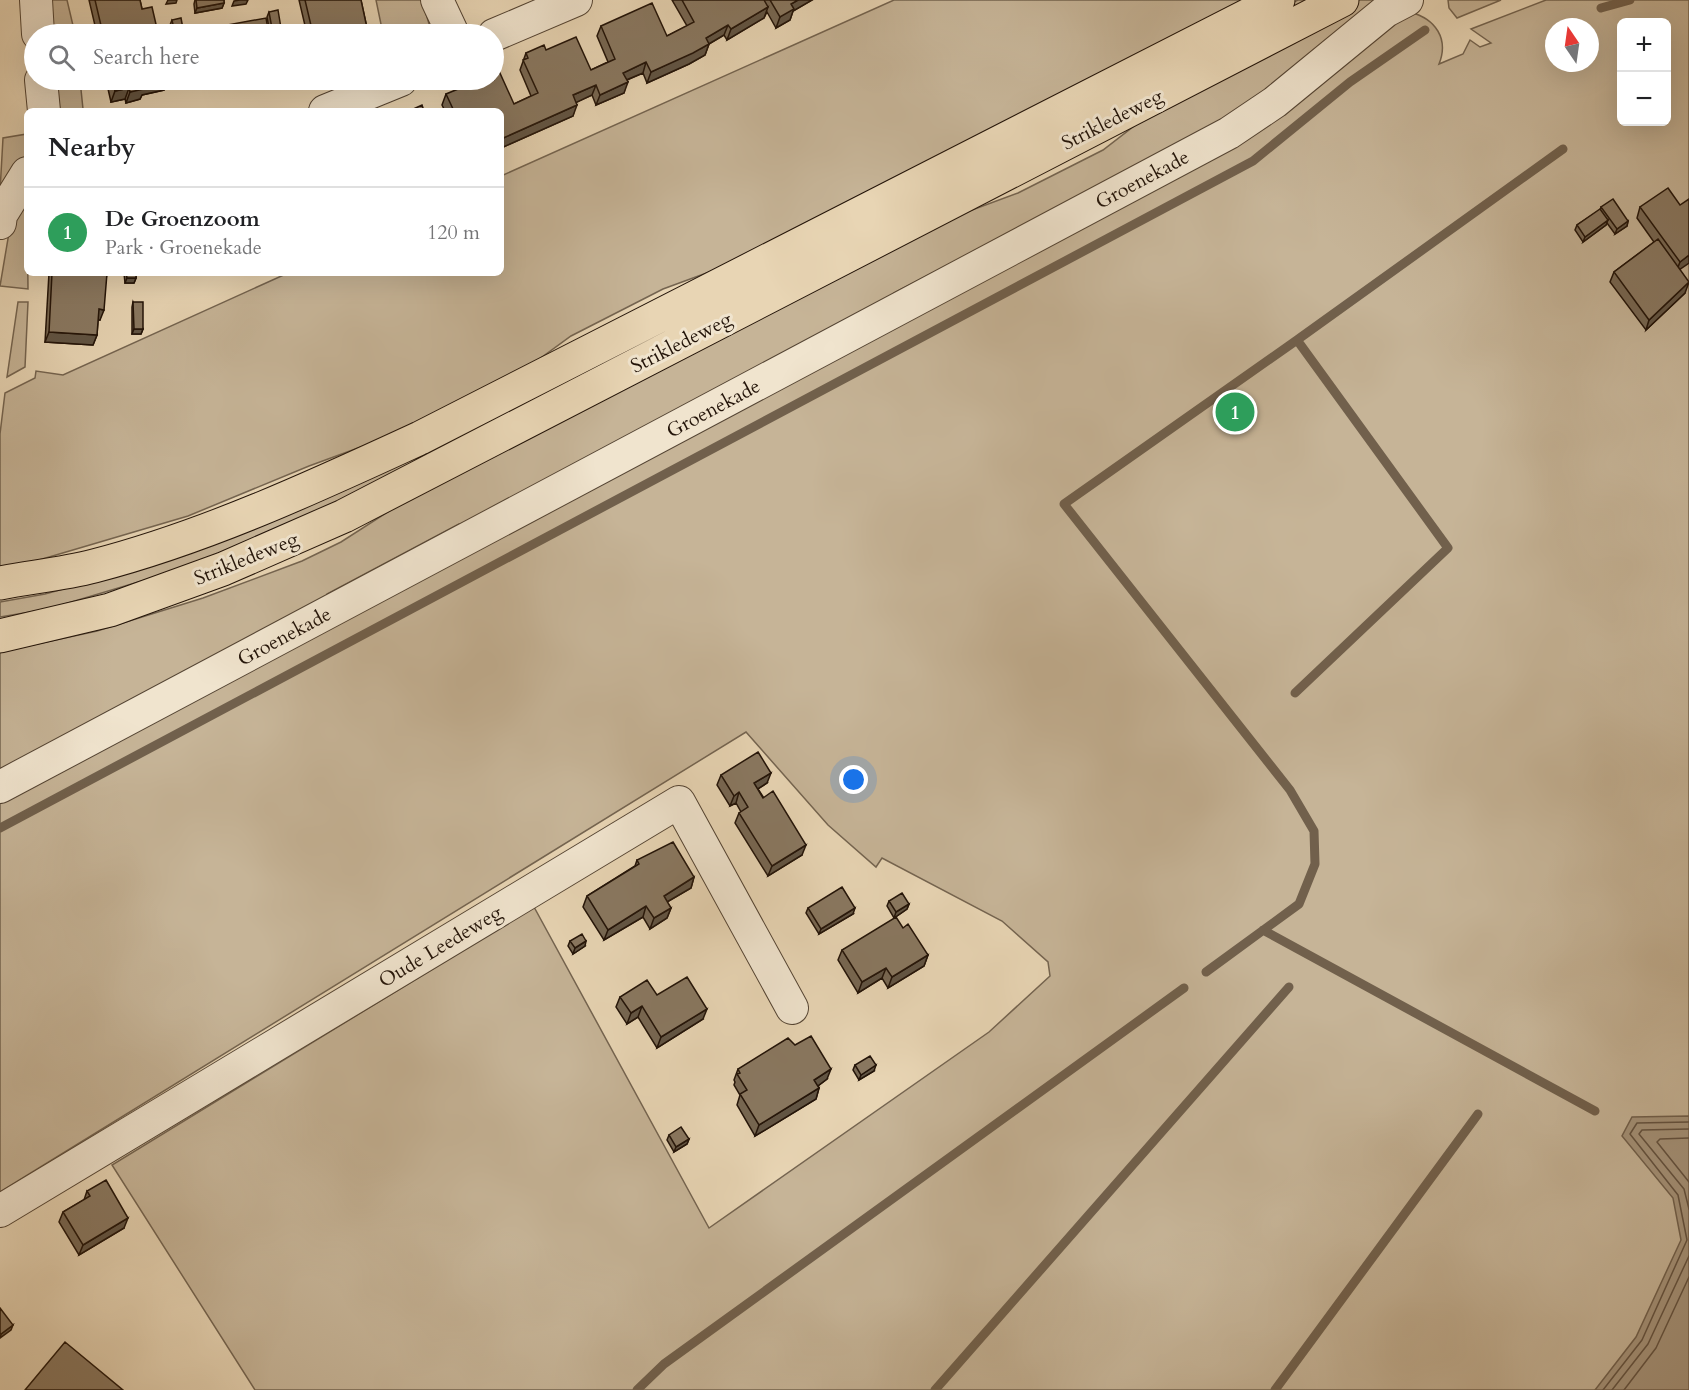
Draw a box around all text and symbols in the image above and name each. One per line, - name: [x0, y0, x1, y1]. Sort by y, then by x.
- north arrow: [1545, 18, 1599, 72]
- map controls: [1617, 18, 1671, 126]
- button: +: [1617, 18, 1671, 72]
- search box: [24, 24, 504, 90]
- icon: search: [45, 41, 78, 74]
- text: Search here: [93, 42, 200, 72]
- button: −: [1617, 72, 1671, 126]
- street label: Strikledeweg: [1057, 82, 1168, 156]
- text: Nearby: [48, 130, 136, 165]
- street label: Groenekade: [1091, 143, 1194, 215]
- text: De Groenzoom: [105, 204, 260, 234]
- text: 1: [62, 219, 73, 246]
- text: 120 m: [427, 219, 480, 246]
- text: Park · Groenekade: [105, 234, 262, 261]
- street label: Strikledeweg: [626, 305, 737, 379]
- street label: Groenekade: [662, 372, 765, 444]
- pin: 1: [1216, 390, 1254, 434]
- street label: Strikledeweg: [190, 525, 303, 592]
- street label: Groenekade: [233, 600, 336, 672]
- your location: [839, 765, 868, 794]
- street label: Oude Leedeweg: [373, 898, 508, 994]

